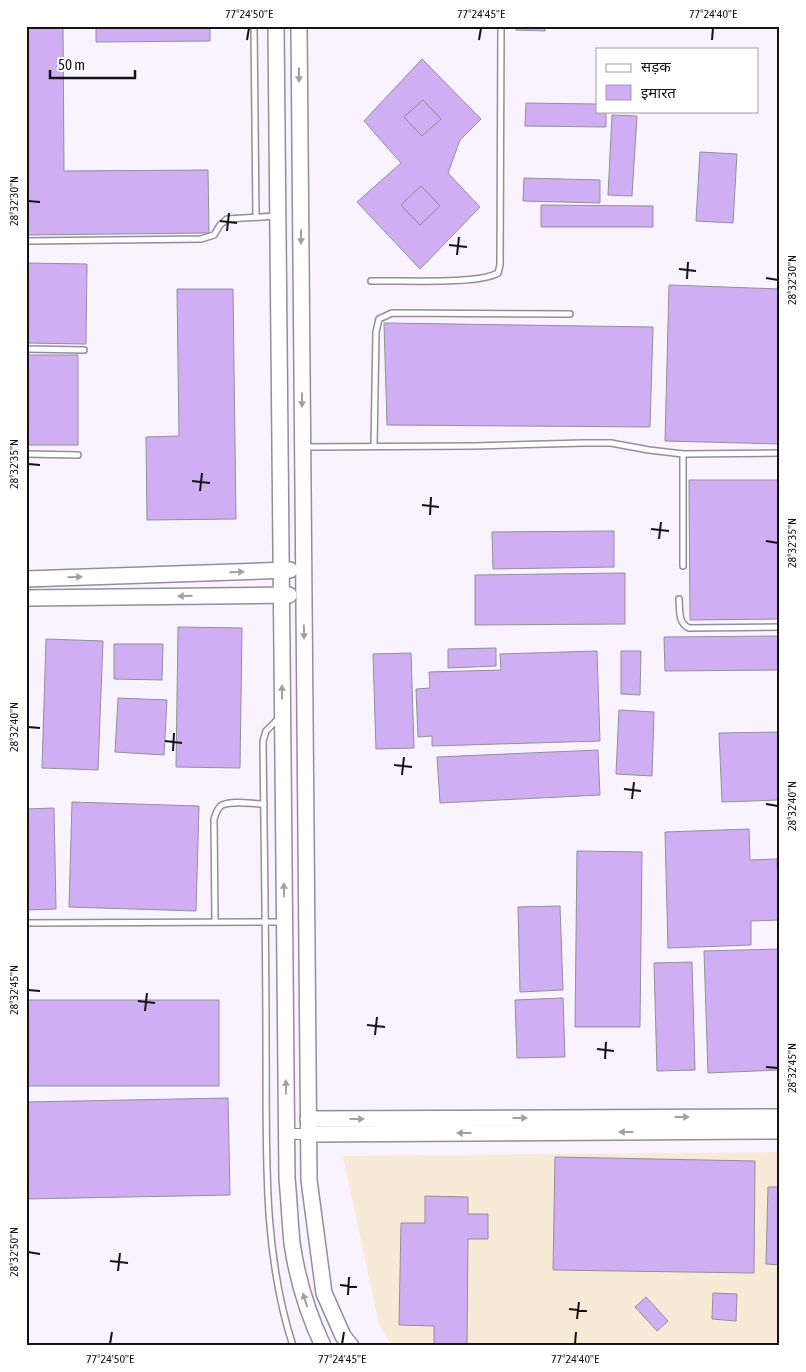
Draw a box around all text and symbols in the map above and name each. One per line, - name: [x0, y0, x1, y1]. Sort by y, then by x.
- text: 77°24'50"E: [225, 7, 273, 21]
- text: 77°24'45"E: [457, 7, 505, 21]
- text: 77°24'40"E: [689, 7, 737, 21]
- scale bar: [50, 48, 135, 80]
- legend: [596, 48, 758, 112]
- text: 50 m: [58, 56, 85, 73]
- text: सड़क: [641, 58, 671, 75]
- one-way arrow: [295, 67, 303, 83]
- text: इमारत: [641, 84, 676, 101]
- text: 28°32'30"N: [7, 176, 21, 226]
- one-way arrow: [297, 230, 305, 246]
- text: 28°32'30"N: [785, 255, 799, 305]
- one-way arrow: [298, 392, 306, 408]
- text: 28°32'35"N: [7, 439, 21, 489]
- text: 28°32'35"N: [785, 518, 799, 568]
- one-way arrow: [230, 568, 246, 576]
- one-way arrow: [67, 573, 83, 581]
- one-way arrow: [176, 592, 192, 600]
- one-way arrow: [300, 625, 308, 641]
- one-way arrow: [278, 684, 286, 700]
- text: 28°32'40"N: [7, 702, 21, 752]
- text: 28°32'40"N: [785, 781, 799, 831]
- one-way arrow: [280, 882, 288, 898]
- text: 28°32'45"N: [7, 965, 21, 1015]
- text: 28°32'45"N: [785, 1043, 799, 1093]
- one-way arrow: [282, 1079, 290, 1095]
- one-way arrow: [674, 1113, 690, 1121]
- one-way arrow: [512, 1114, 528, 1122]
- one-way arrow: [349, 1115, 365, 1123]
- one-way arrow: [618, 1128, 634, 1136]
- one-way arrow: [455, 1129, 471, 1137]
- text: 28°32'50"N: [7, 1227, 21, 1277]
- one-way arrow: [301, 1293, 309, 1308]
- text: 77°24'50"E: [86, 1352, 134, 1366]
- text: 77°24'45"E: [318, 1352, 366, 1366]
- text: 77°24'40"E: [551, 1352, 599, 1366]

